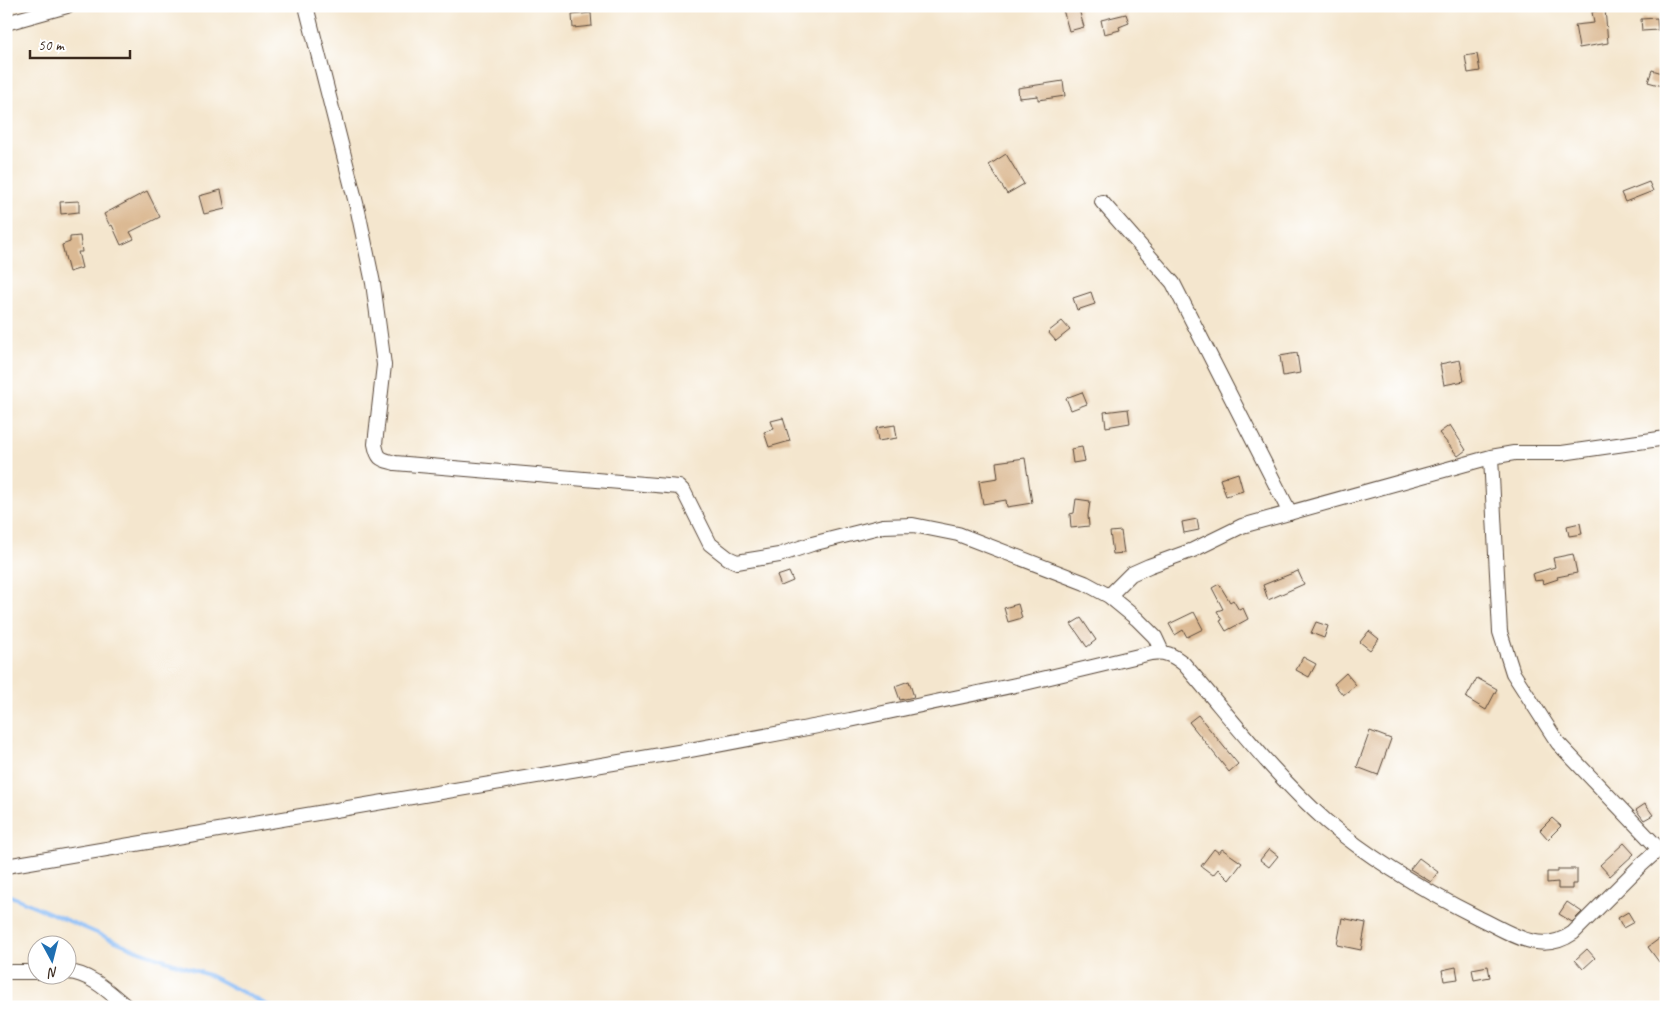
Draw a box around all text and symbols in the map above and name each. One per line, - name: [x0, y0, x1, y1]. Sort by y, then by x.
- scale bar: [30, 28, 130, 60]
- text: 50 m: [38, 36, 65, 55]
- north arrow: [28, 936, 78, 986]
- text: N: [46, 963, 59, 982]

